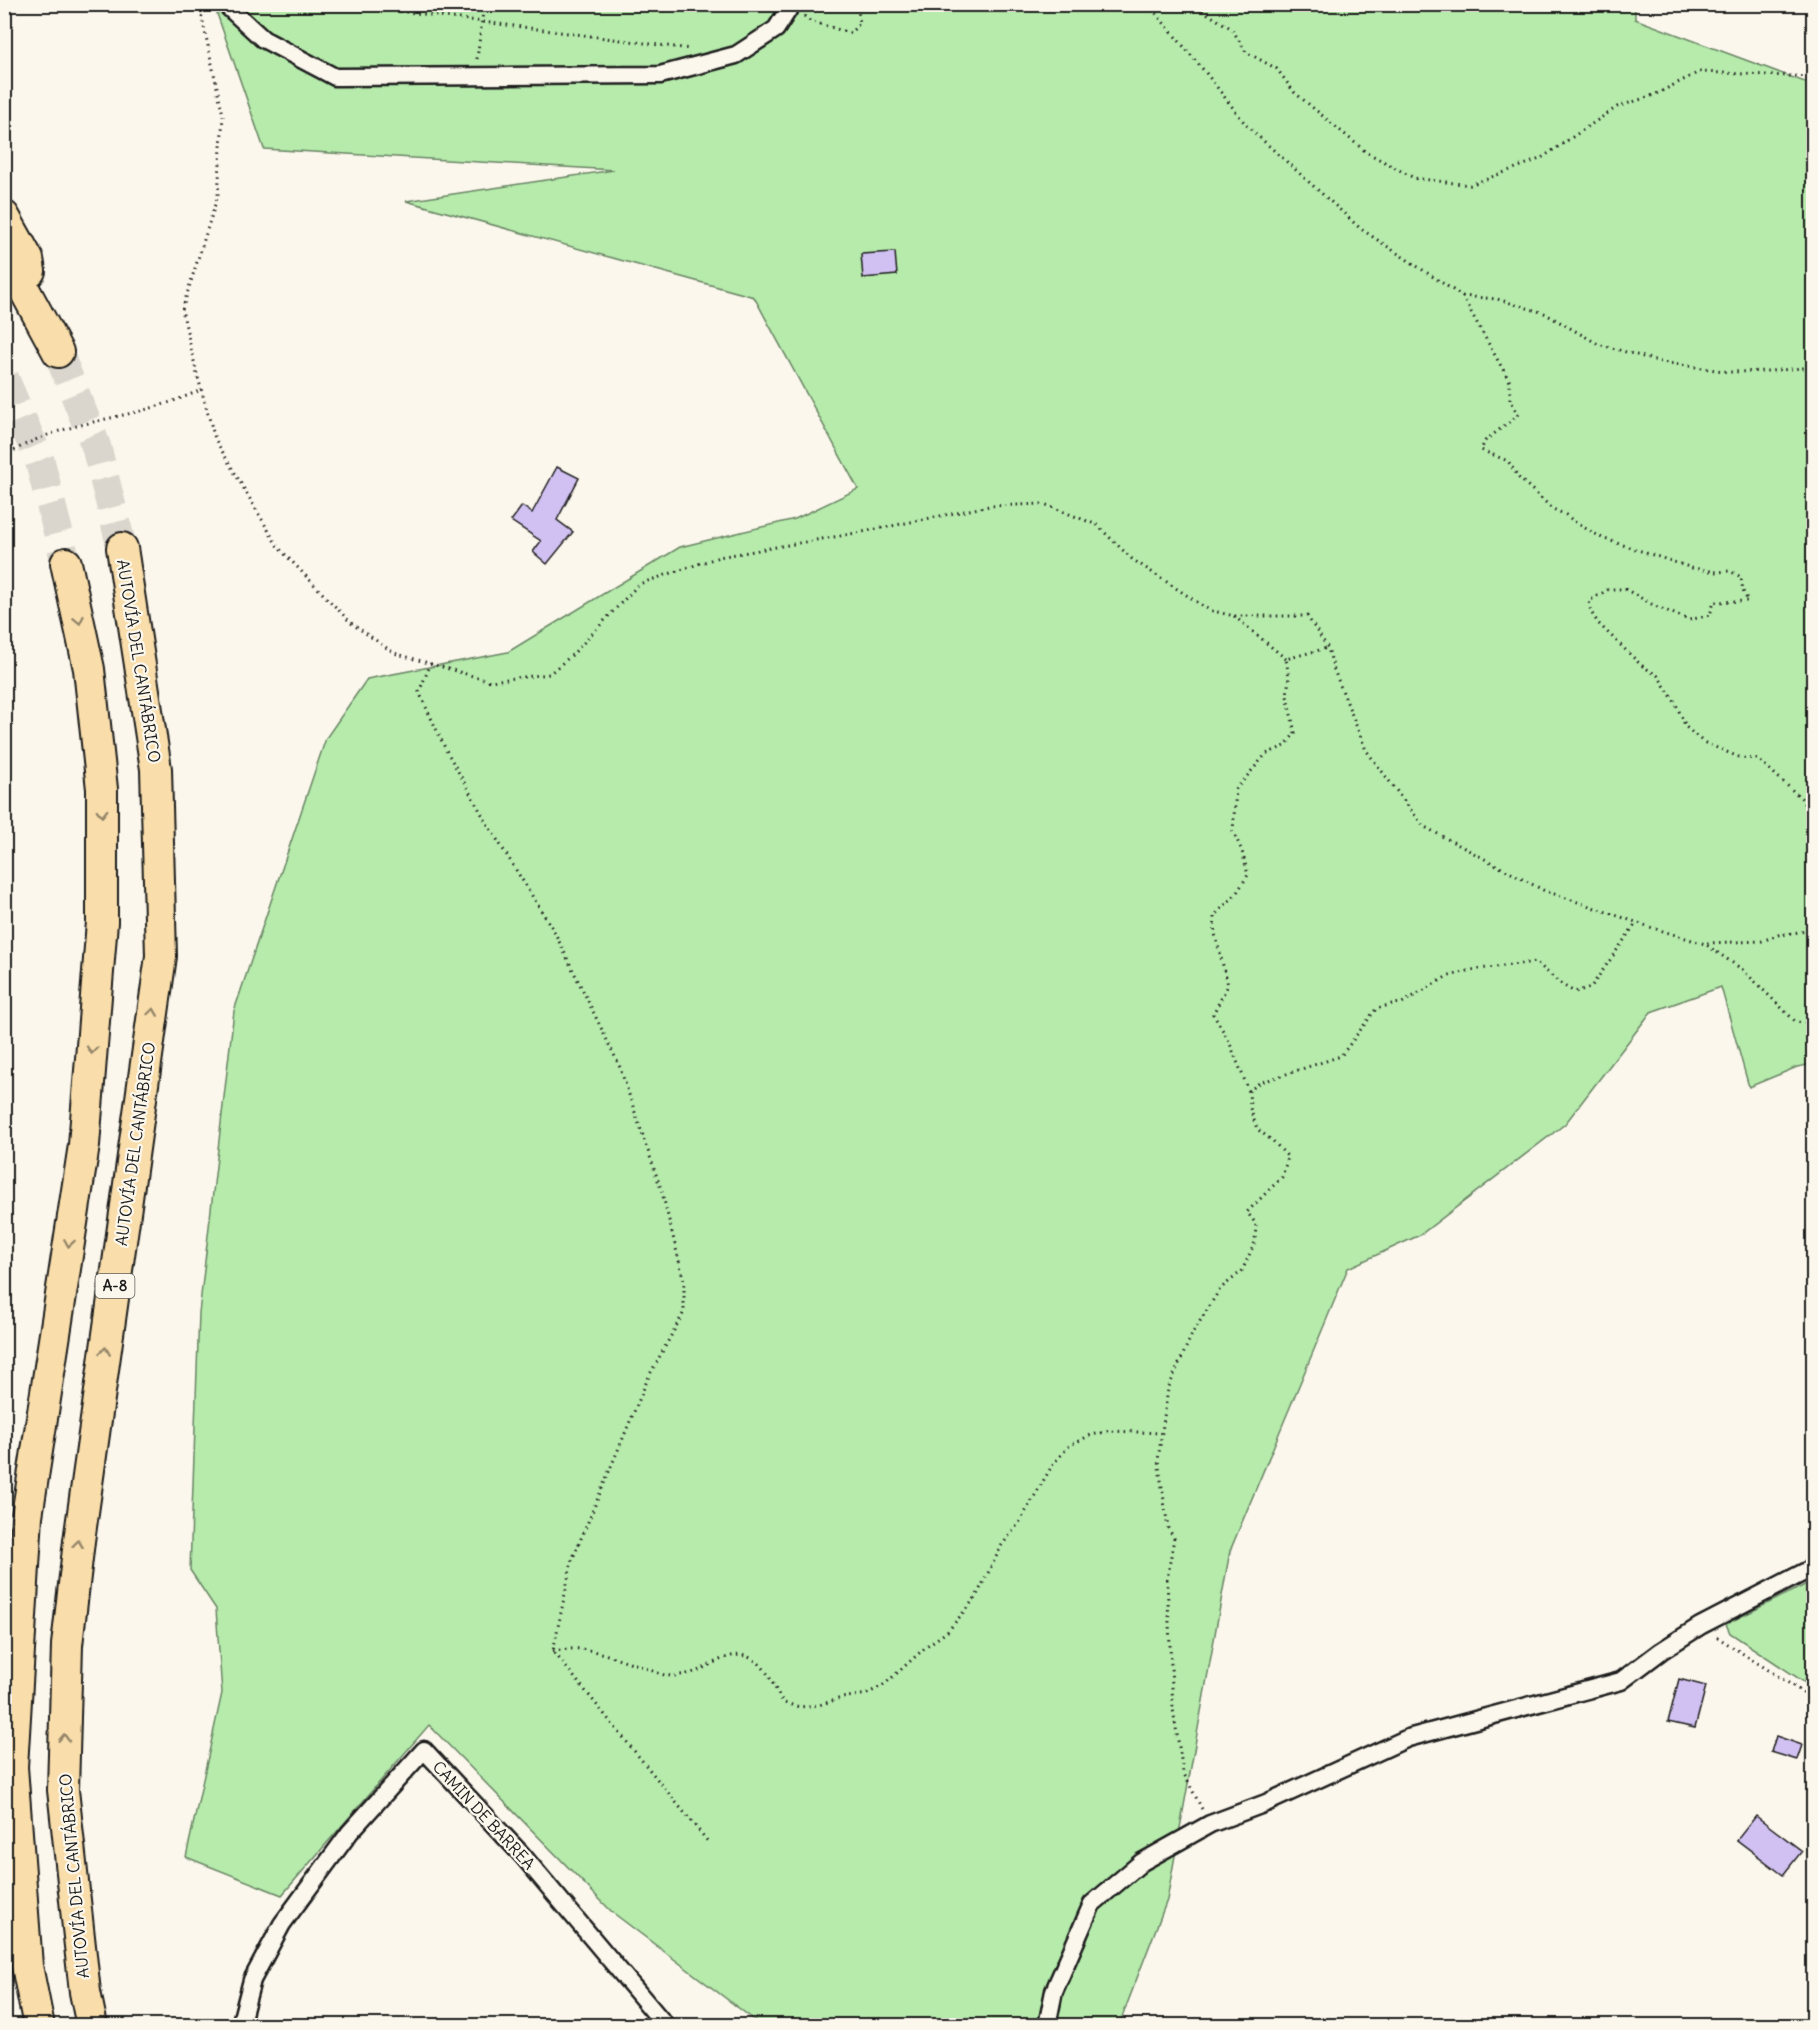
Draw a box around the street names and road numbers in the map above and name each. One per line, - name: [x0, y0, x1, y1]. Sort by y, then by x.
- street label: AUTOVÍA DEL CANTÁBRICO: [113, 558, 165, 764]
- street label: AUTOVÍA DEL CANTÁBRICO: [111, 1041, 159, 1247]
- road number: A-8: [96, 1274, 134, 1298]
- street label: CAMIN DE BARREA: [429, 1757, 539, 1873]
- street label: AUTOVÍA DEL CANTÁBRICO: [55, 1773, 93, 1979]

